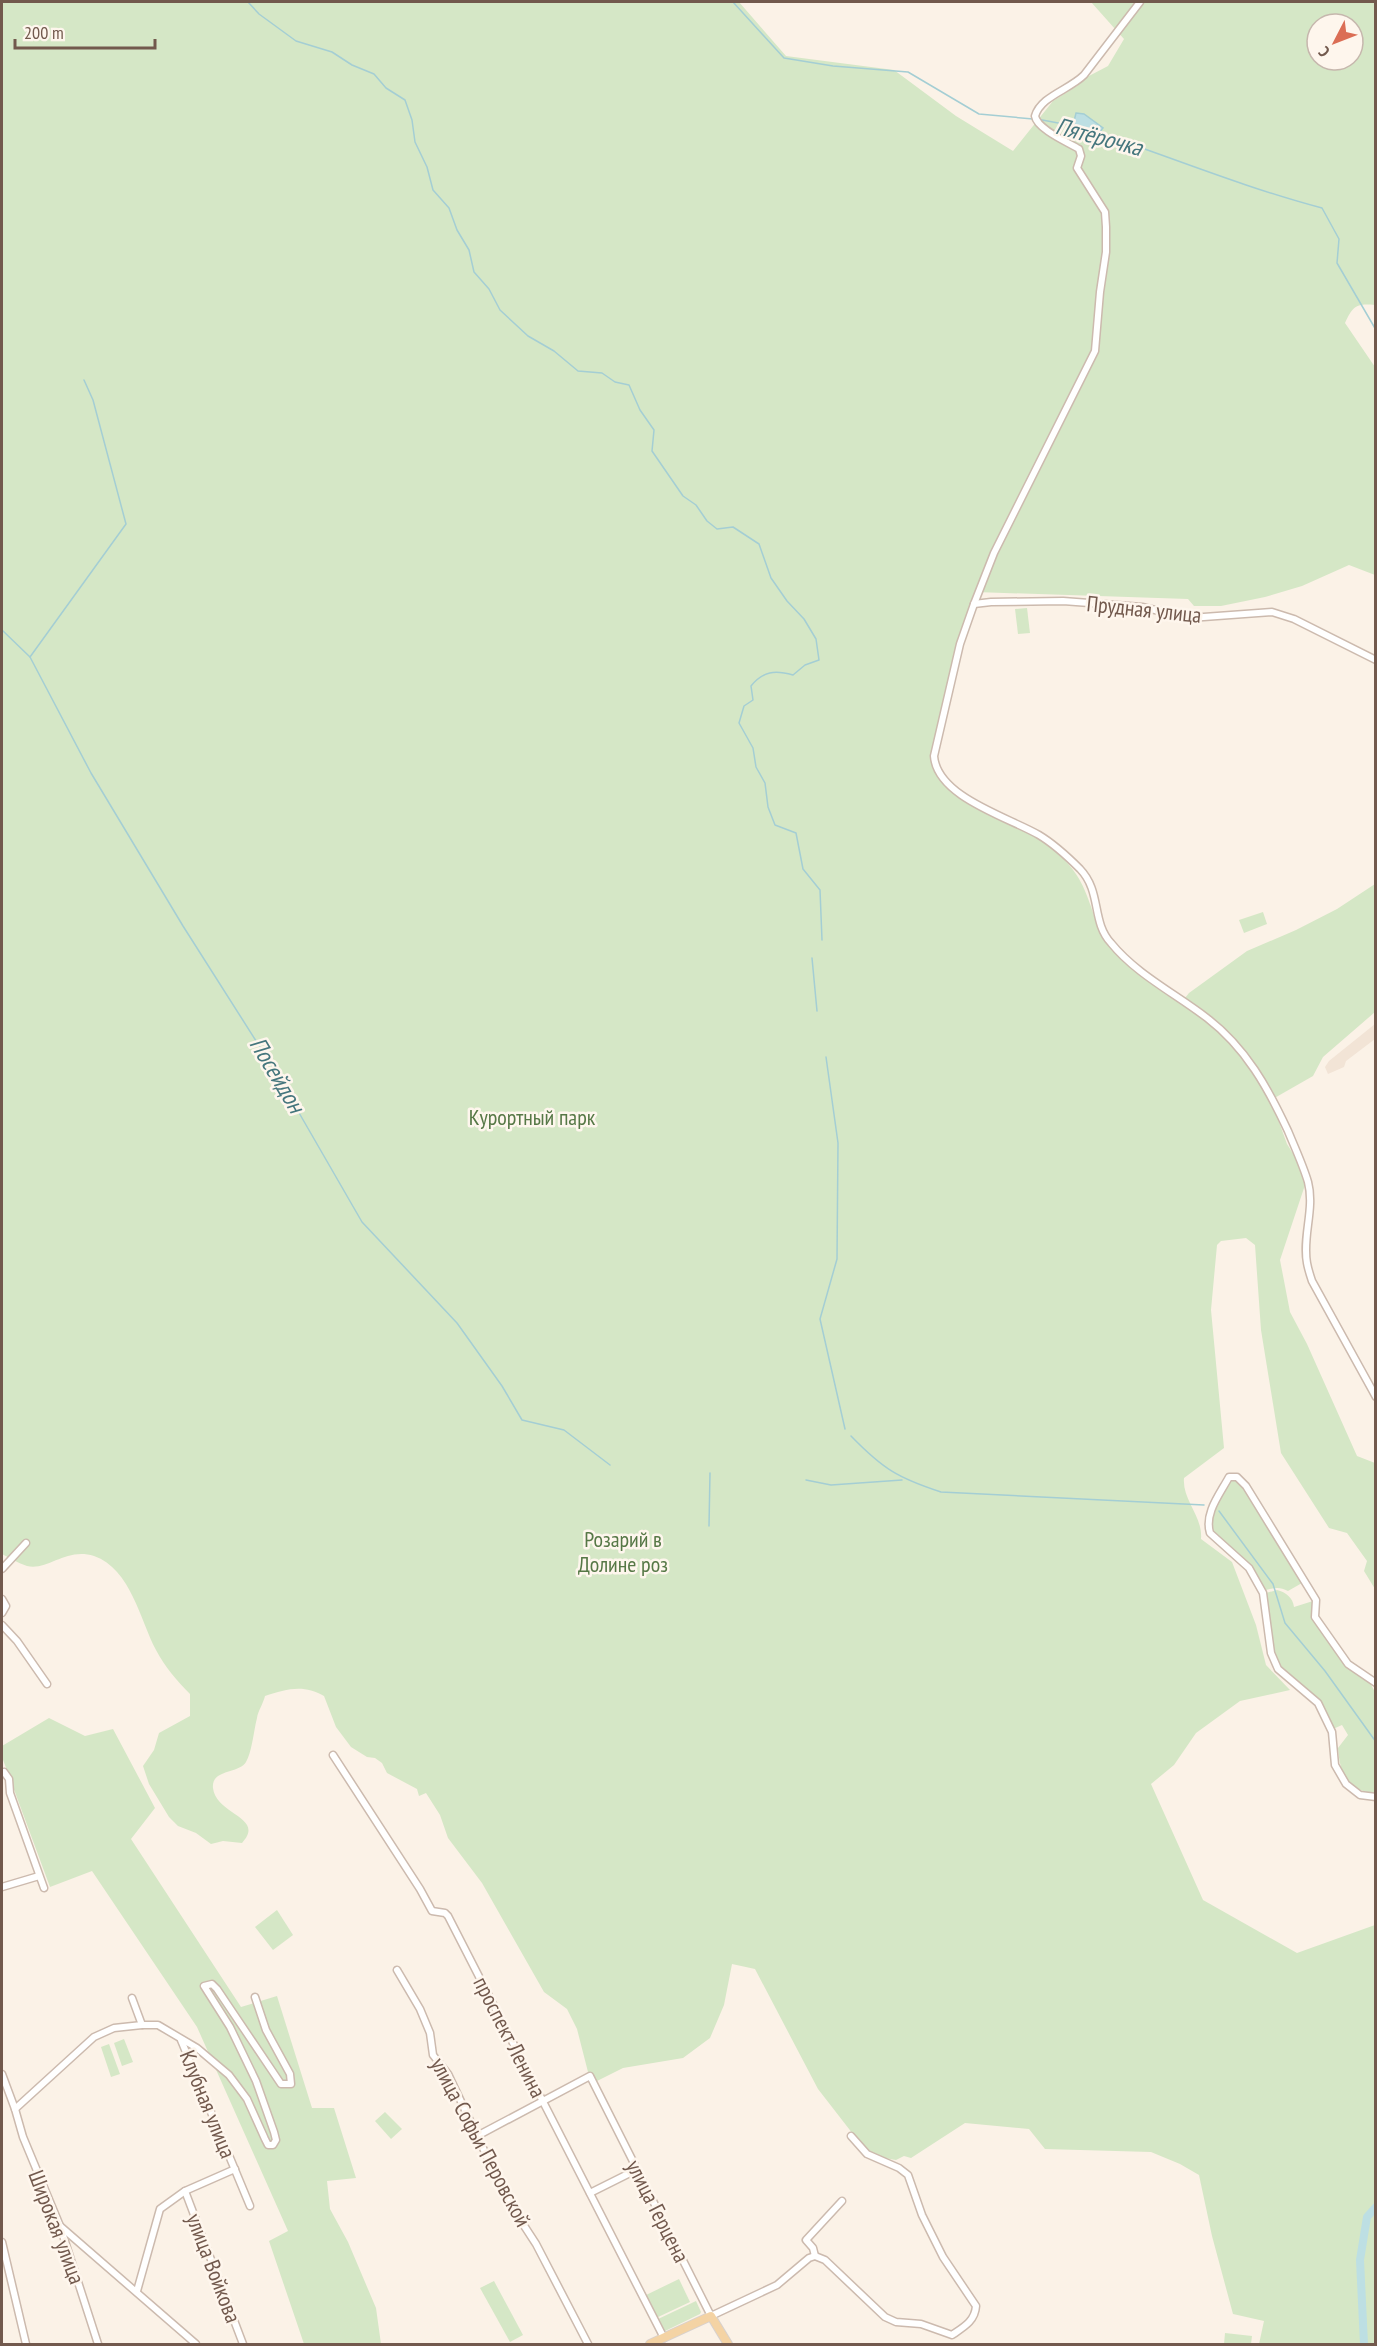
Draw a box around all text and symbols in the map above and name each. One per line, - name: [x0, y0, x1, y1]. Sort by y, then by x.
- scale bar: [15, 12, 154, 50]
- north arrow: [1305, 12, 1365, 72]
- text: 200 m: [24, 21, 64, 44]
- text: С: [1314, 42, 1334, 61]
- water label: Пятёрочка: [1052, 110, 1147, 163]
- street label: Прудная улица: [1085, 589, 1203, 629]
- water label: Посейдон: [243, 1031, 313, 1120]
- park label: Курортный парк: [469, 1103, 596, 1131]
- park label: Розарий в Долине роз: [578, 1525, 668, 1578]
- street label: проспект Ленина: [468, 1972, 552, 2102]
- street label: Клубная улица: [174, 2046, 242, 2162]
- street label: улица Софьи Перовской: [425, 2053, 537, 2231]
- street label: улица Герцена: [620, 2155, 696, 2267]
- street label: Широкая улица: [22, 2166, 92, 2288]
- street label: улица Войкова: [180, 2209, 248, 2327]

